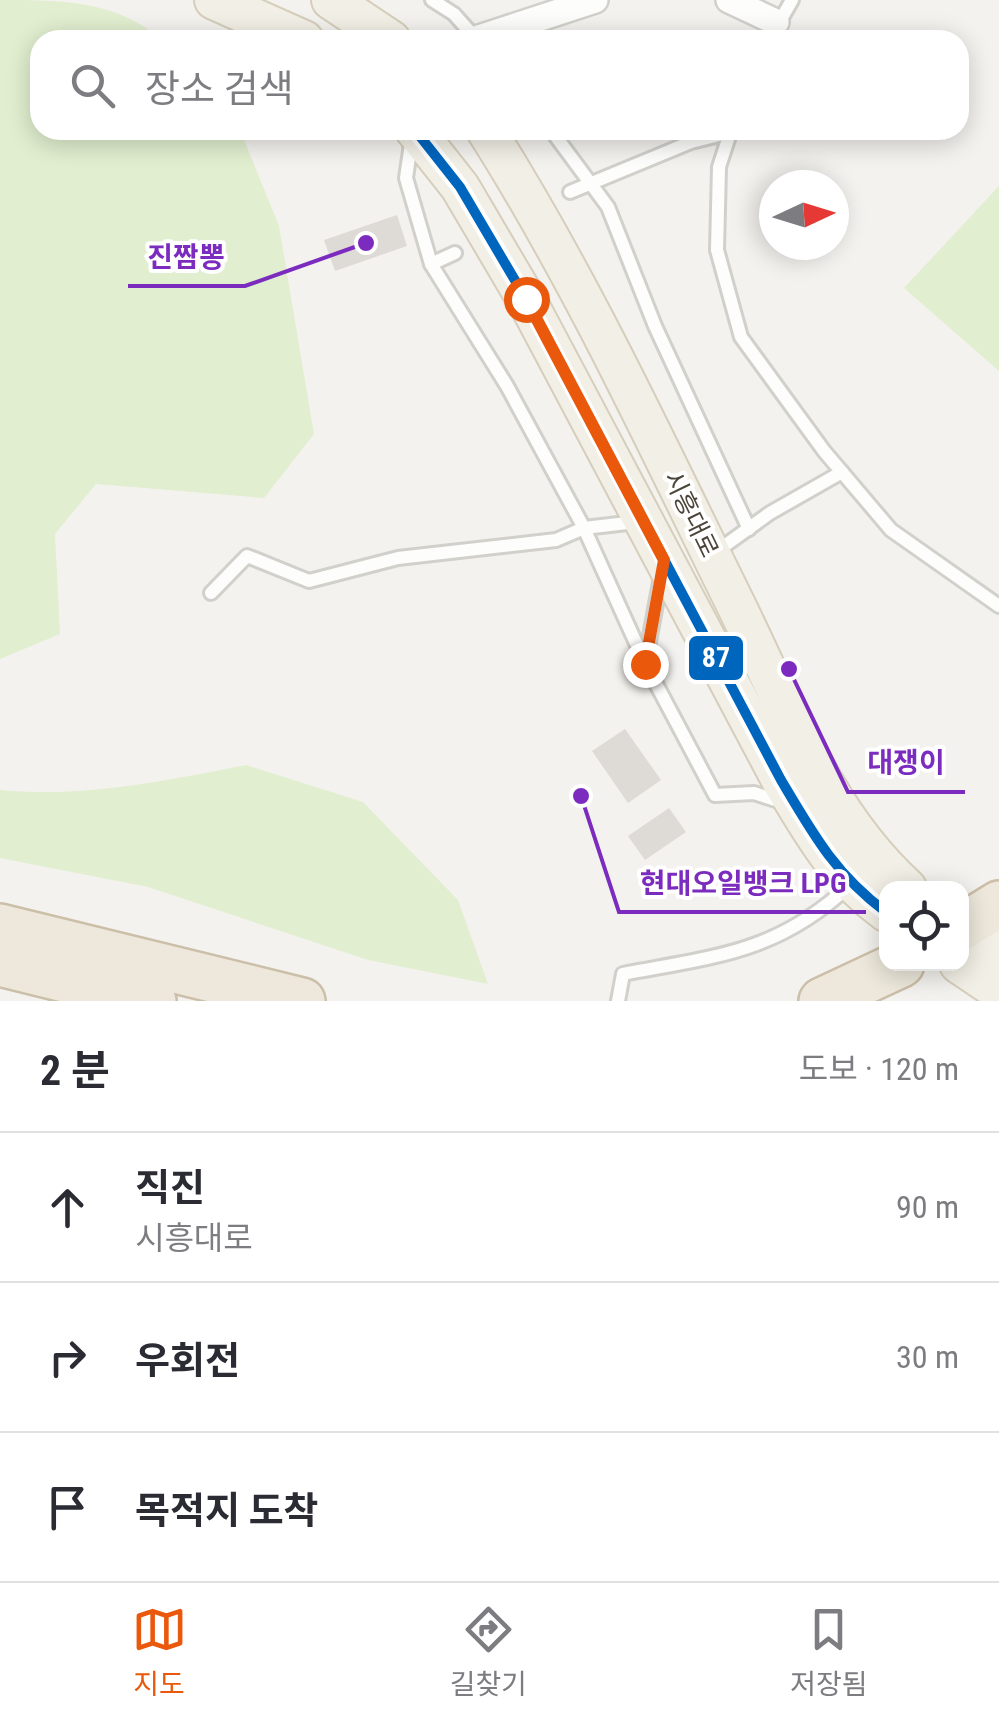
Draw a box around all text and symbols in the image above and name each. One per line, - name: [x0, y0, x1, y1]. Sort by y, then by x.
- search box: [30, 30, 969, 140]
- icon: search: [65, 58, 120, 113]
- text: 장소 검색: [145, 67, 294, 111]
- north arrow: [759, 170, 849, 260]
- callout: 진짬뽕: [128, 228, 245, 286]
- text: 진짬뽕: [147, 241, 225, 274]
- route start: [504, 277, 550, 323]
- street label: 시흥대로: [658, 466, 724, 562]
- line badge: 87: [687, 634, 745, 682]
- text: 87: [702, 641, 730, 674]
- route end: [623, 642, 669, 688]
- callout: 대쟁이: [848, 734, 965, 792]
- text: 대쟁이: [867, 746, 945, 779]
- callout: 현대오일뱅크 LPG: [619, 854, 866, 912]
- text: 현대오일뱅크 LPG: [640, 867, 846, 900]
- map controls: [879, 881, 969, 971]
- button: locate: [879, 881, 969, 971]
- text: 2 분: [40, 1046, 110, 1095]
- text: 도보 · 120 m: [799, 1050, 959, 1088]
- text: 직진: [135, 1166, 205, 1210]
- icon: ahead: [40, 1180, 95, 1235]
- text: 90 m: [896, 1188, 959, 1226]
- text: 시흥대로: [135, 1219, 253, 1257]
- icon: right: [40, 1330, 95, 1385]
- text: 30 m: [896, 1338, 959, 1376]
- text: 우회전: [135, 1339, 240, 1383]
- icon: arrive: [40, 1480, 95, 1535]
- text: 목적지 도착: [135, 1489, 319, 1533]
- tab: 지도: [132, 1602, 187, 1702]
- tab: 길찾기: [450, 1602, 527, 1702]
- tab: 저장됨: [790, 1602, 867, 1702]

